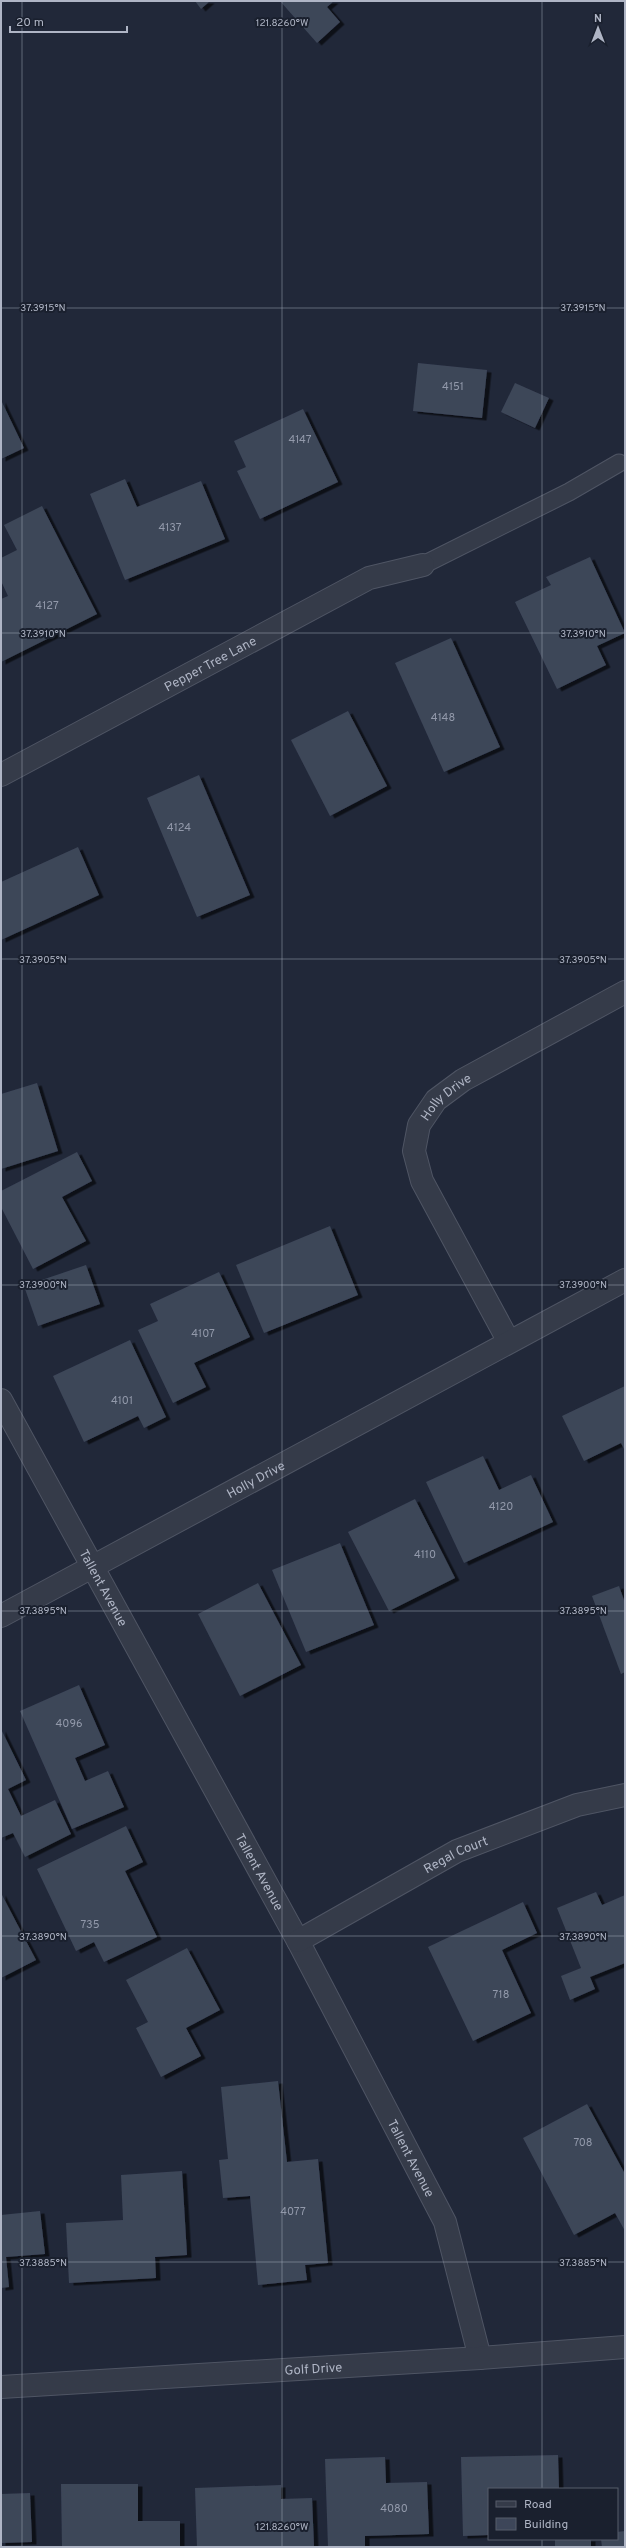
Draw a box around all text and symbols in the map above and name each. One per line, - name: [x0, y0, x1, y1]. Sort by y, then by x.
- scale bar: [10, 8, 127, 34]
- north arrow: [578, 8, 618, 48]
- text: N: [594, 12, 602, 26]
- text: 20 m: [16, 15, 44, 31]
- text: 121.8260°W: [256, 17, 308, 30]
- text: 37.3915°N: [20, 302, 66, 315]
- text: 37.3915°N: [560, 302, 606, 315]
- house number: 4151: [442, 380, 464, 394]
- house number: 4147: [288, 433, 312, 447]
- house number: 4137: [158, 521, 182, 535]
- house number: 4127: [35, 599, 59, 613]
- text: 37.3910°N: [20, 628, 66, 641]
- text: 37.3910°N: [560, 628, 606, 641]
- street label: Pepper Tree Lane: [162, 634, 260, 696]
- house number: 4148: [431, 711, 455, 725]
- house number: 4124: [167, 821, 191, 835]
- text: 37.3905°N: [19, 954, 67, 967]
- text: 37.3905°N: [559, 954, 607, 967]
- street label: Holly Drive: [418, 1071, 474, 1124]
- text: 37.3900°N: [19, 1279, 67, 1292]
- text: 37.3900°N: [559, 1279, 607, 1292]
- house number: 4107: [191, 1327, 215, 1341]
- house number: 4101: [111, 1394, 133, 1408]
- street label: Holly Drive: [224, 1459, 288, 1503]
- house number: 4120: [489, 1500, 513, 1514]
- street label: Tallent Avenue: [75, 1547, 130, 1630]
- house number: 4110: [414, 1548, 436, 1562]
- text: 37.3895°N: [19, 1605, 67, 1618]
- text: 37.3895°N: [559, 1605, 607, 1618]
- house number: 4096: [55, 1717, 83, 1731]
- street label: Tallent Avenue: [231, 1831, 286, 1914]
- street label: Regal Court: [421, 1834, 491, 1878]
- house number: 735: [80, 1918, 100, 1932]
- text: 37.3890°N: [19, 1931, 67, 1944]
- text: 37.3890°N: [559, 1931, 607, 1944]
- house number: 718: [493, 1988, 509, 2002]
- street label: Tallent Avenue: [383, 2117, 437, 2201]
- house number: 708: [573, 2136, 593, 2150]
- house number: 4077: [280, 2205, 306, 2219]
- text: 37.3885°N: [19, 2257, 67, 2270]
- text: 37.3885°N: [559, 2257, 607, 2270]
- street label: Golf Drive: [284, 2360, 343, 2380]
- legend: [488, 2488, 618, 2540]
- text: Road: [524, 2497, 552, 2513]
- house number: 4080: [380, 2502, 408, 2516]
- text: Building: [524, 2517, 568, 2533]
- text: 121.8260°W: [256, 2521, 308, 2534]

